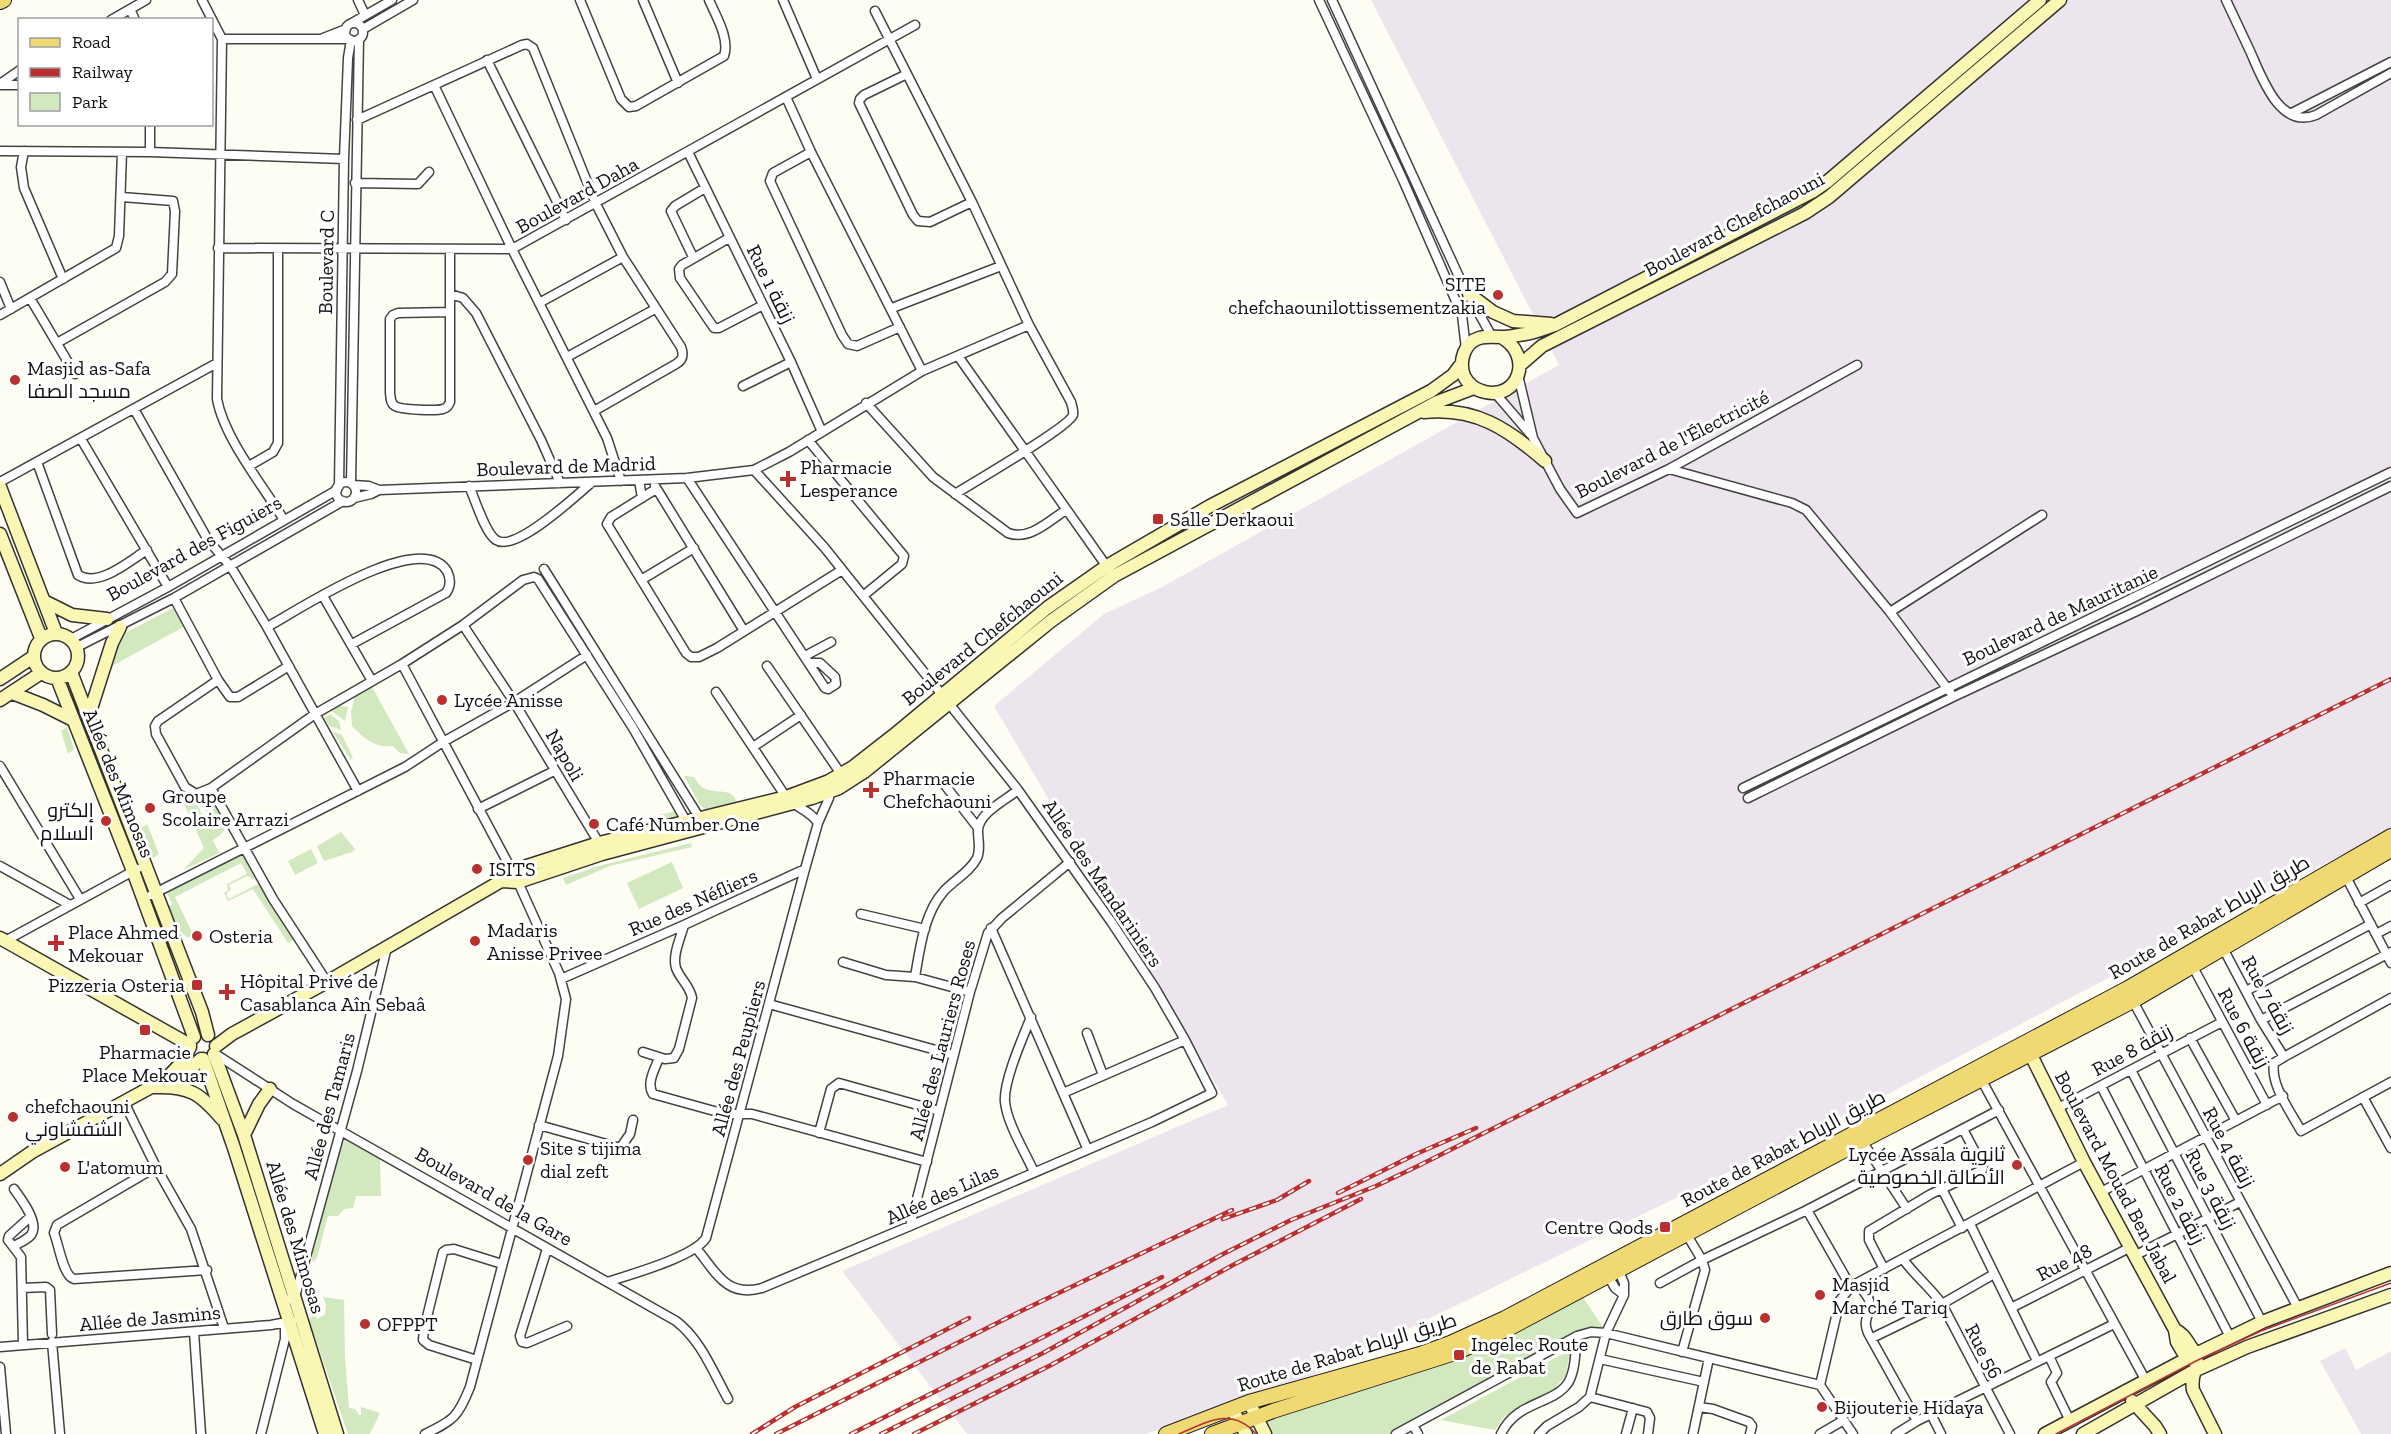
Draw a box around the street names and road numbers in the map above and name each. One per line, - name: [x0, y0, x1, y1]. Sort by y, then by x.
- street label: Boulevard Daha: [512, 151, 643, 239]
- street label: Boulevard Chefchaouni: [1640, 166, 1828, 282]
- street label: Boulevard C: [313, 209, 339, 315]
- street label: Rue 1 زنقة: [742, 241, 800, 327]
- street label: Boulevard de l'Électricité: [1571, 385, 1773, 503]
- street label: Boulevard de Madrid: [476, 451, 656, 481]
- street label: Boulevard des Figuiers: [102, 490, 286, 606]
- street label: Boulevard de Mauritanie: [1959, 559, 2161, 671]
- street label: Boulevard Chefchaouni: [897, 565, 1068, 710]
- street label: Allée des Mimosas: [78, 705, 160, 861]
- street label: Napoli: [541, 725, 590, 786]
- street label: Allée des Mandariniers: [1038, 794, 1168, 972]
- street label: Route de Rabat طريق الرباط: [2104, 850, 2314, 985]
- street label: Rue des Néfliers: [625, 863, 761, 941]
- street label: Allée des Lauriers Roses: [904, 937, 980, 1143]
- street label: Rue 7 زنقة: [2237, 951, 2299, 1039]
- street label: Allée des Peupliers: [706, 977, 770, 1139]
- street label: Rue 6 زنقة: [2213, 984, 2275, 1072]
- street label: Rue 8 زنقة: [2088, 1019, 2176, 1081]
- street label: Allée des Tamaris: [298, 1030, 360, 1182]
- street label: Boulevard Mouad Ben Jabal: [2050, 1067, 2182, 1287]
- street label: Route de Rabat طريق الرباط: [1677, 1084, 1890, 1213]
- street label: Rue 4 زنقة: [2198, 1103, 2260, 1191]
- street label: Boulevard de la Gare: [411, 1141, 577, 1251]
- street label: Rue 3 زنقة: [2181, 1145, 2241, 1233]
- street label: Allée des Mimosas: [261, 1158, 331, 1316]
- street label: Allée des Lilas: [882, 1158, 1002, 1230]
- street label: Rue 2 زنقة: [2149, 1160, 2211, 1248]
- street label: Rue 48: [2032, 1238, 2096, 1286]
- street label: Allée de Jasmins: [78, 1300, 222, 1336]
- street label: Route de Rabat طريق الرباط: [1235, 1307, 1460, 1398]
- street label: Rue 56: [1960, 1320, 2008, 1382]

